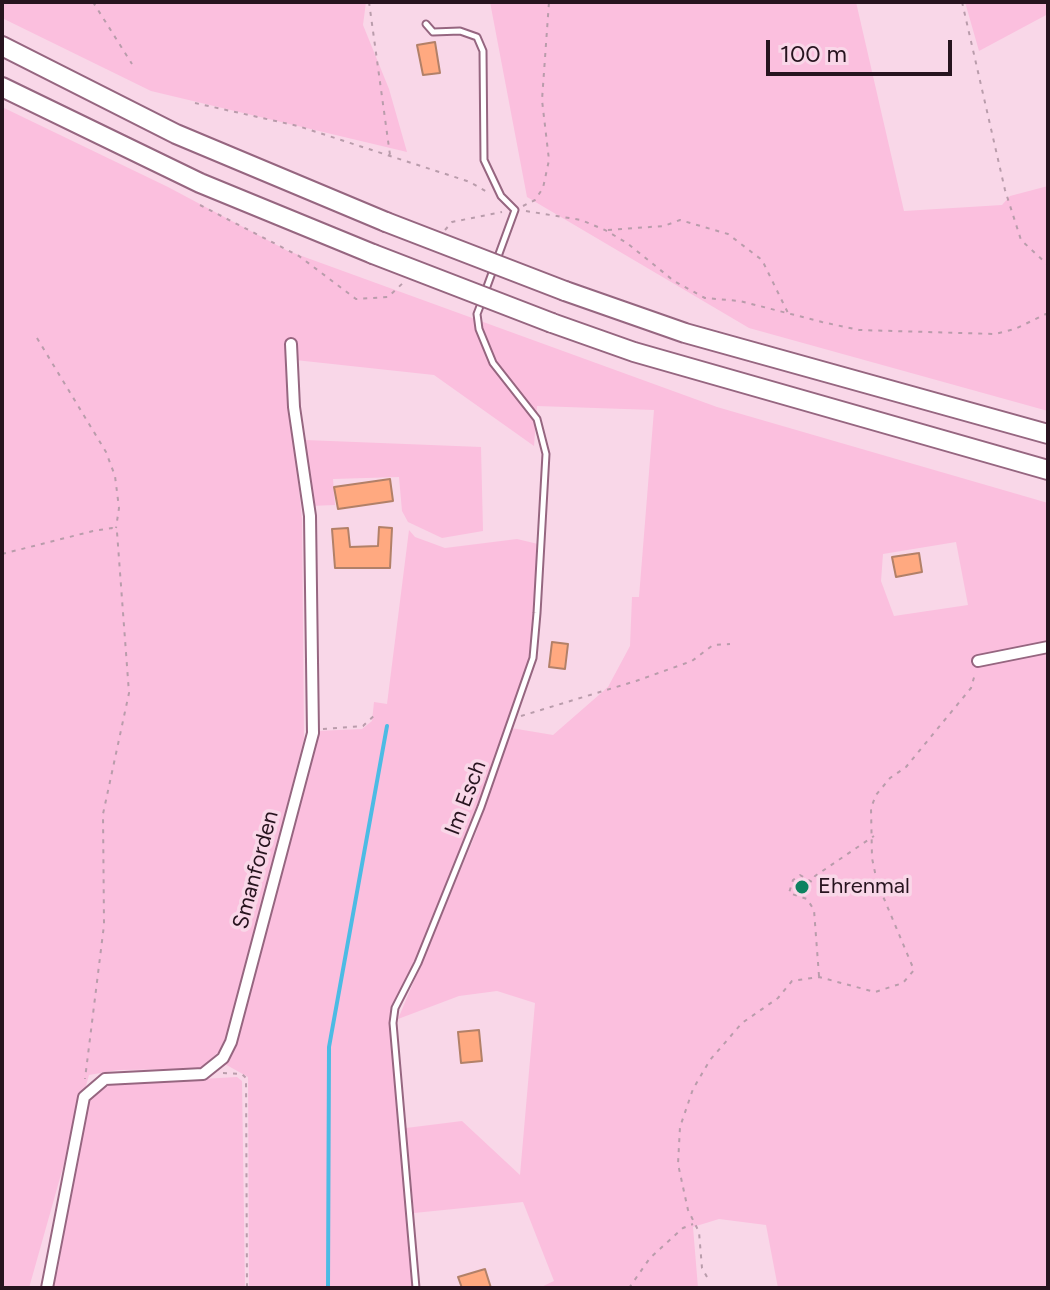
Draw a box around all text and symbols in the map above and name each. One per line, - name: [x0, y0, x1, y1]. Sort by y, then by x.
- scale bar: [770, 24, 956, 74]
- text: 100 m: [780, 39, 847, 68]
- street label: Im Esch: [440, 757, 492, 839]
- street label: Smanforden: [228, 808, 284, 932]
- place label: Ehrenmal: [818, 874, 910, 900]
- marker: Ehrenmal: [793, 878, 811, 896]

